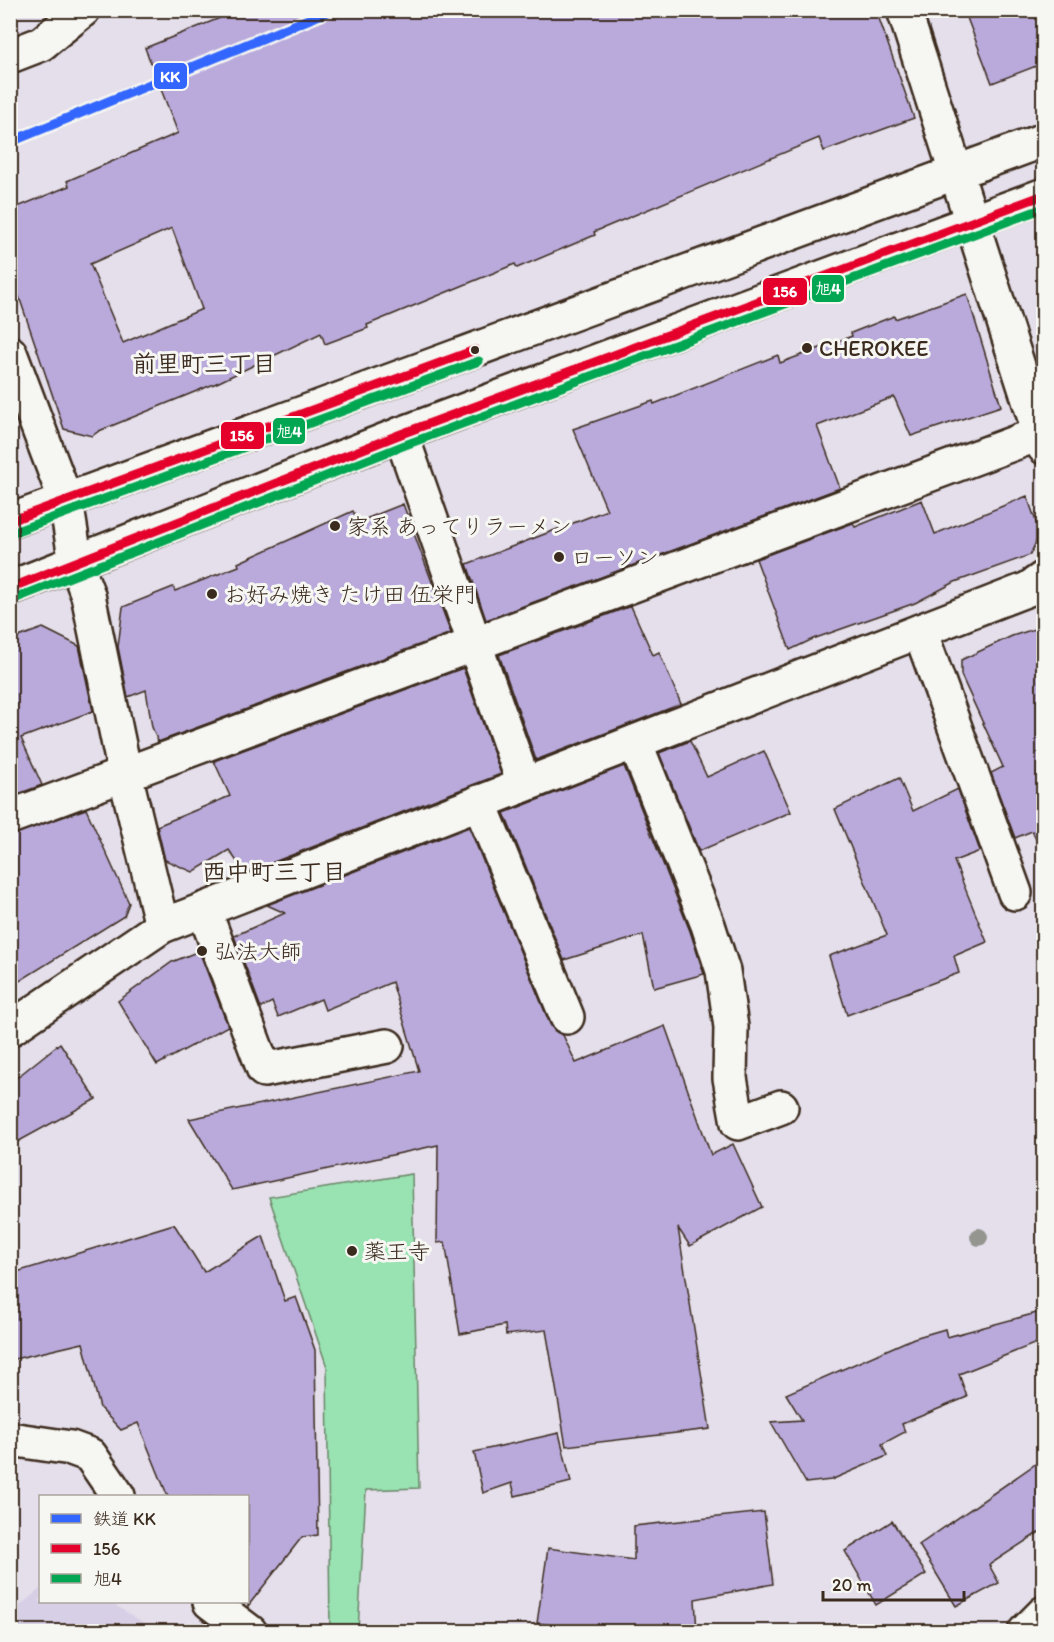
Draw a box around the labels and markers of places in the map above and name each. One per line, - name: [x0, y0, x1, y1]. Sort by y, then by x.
- place label: CHEROKEE: [819, 335, 928, 362]
- marker: CHEROKEE: [800, 341, 814, 355]
- unlabelled marker: [469, 344, 481, 356]
- place label: 家系 あってりラーメン: [347, 513, 572, 540]
- marker: 家系 あってりラーメン: [328, 519, 342, 533]
- place label: ローソン: [571, 544, 659, 571]
- marker: ローソン: [552, 550, 566, 564]
- place label: お好み焼き たけ田 伍栄門: [224, 581, 476, 608]
- marker: お好み焼き たけ田 伍栄門: [205, 587, 219, 601]
- place label: 弘法大師: [214, 938, 302, 965]
- marker: 弘法大師: [195, 944, 209, 958]
- place label: 薬王寺: [364, 1238, 430, 1265]
- marker: 薬王寺: [345, 1244, 359, 1258]

